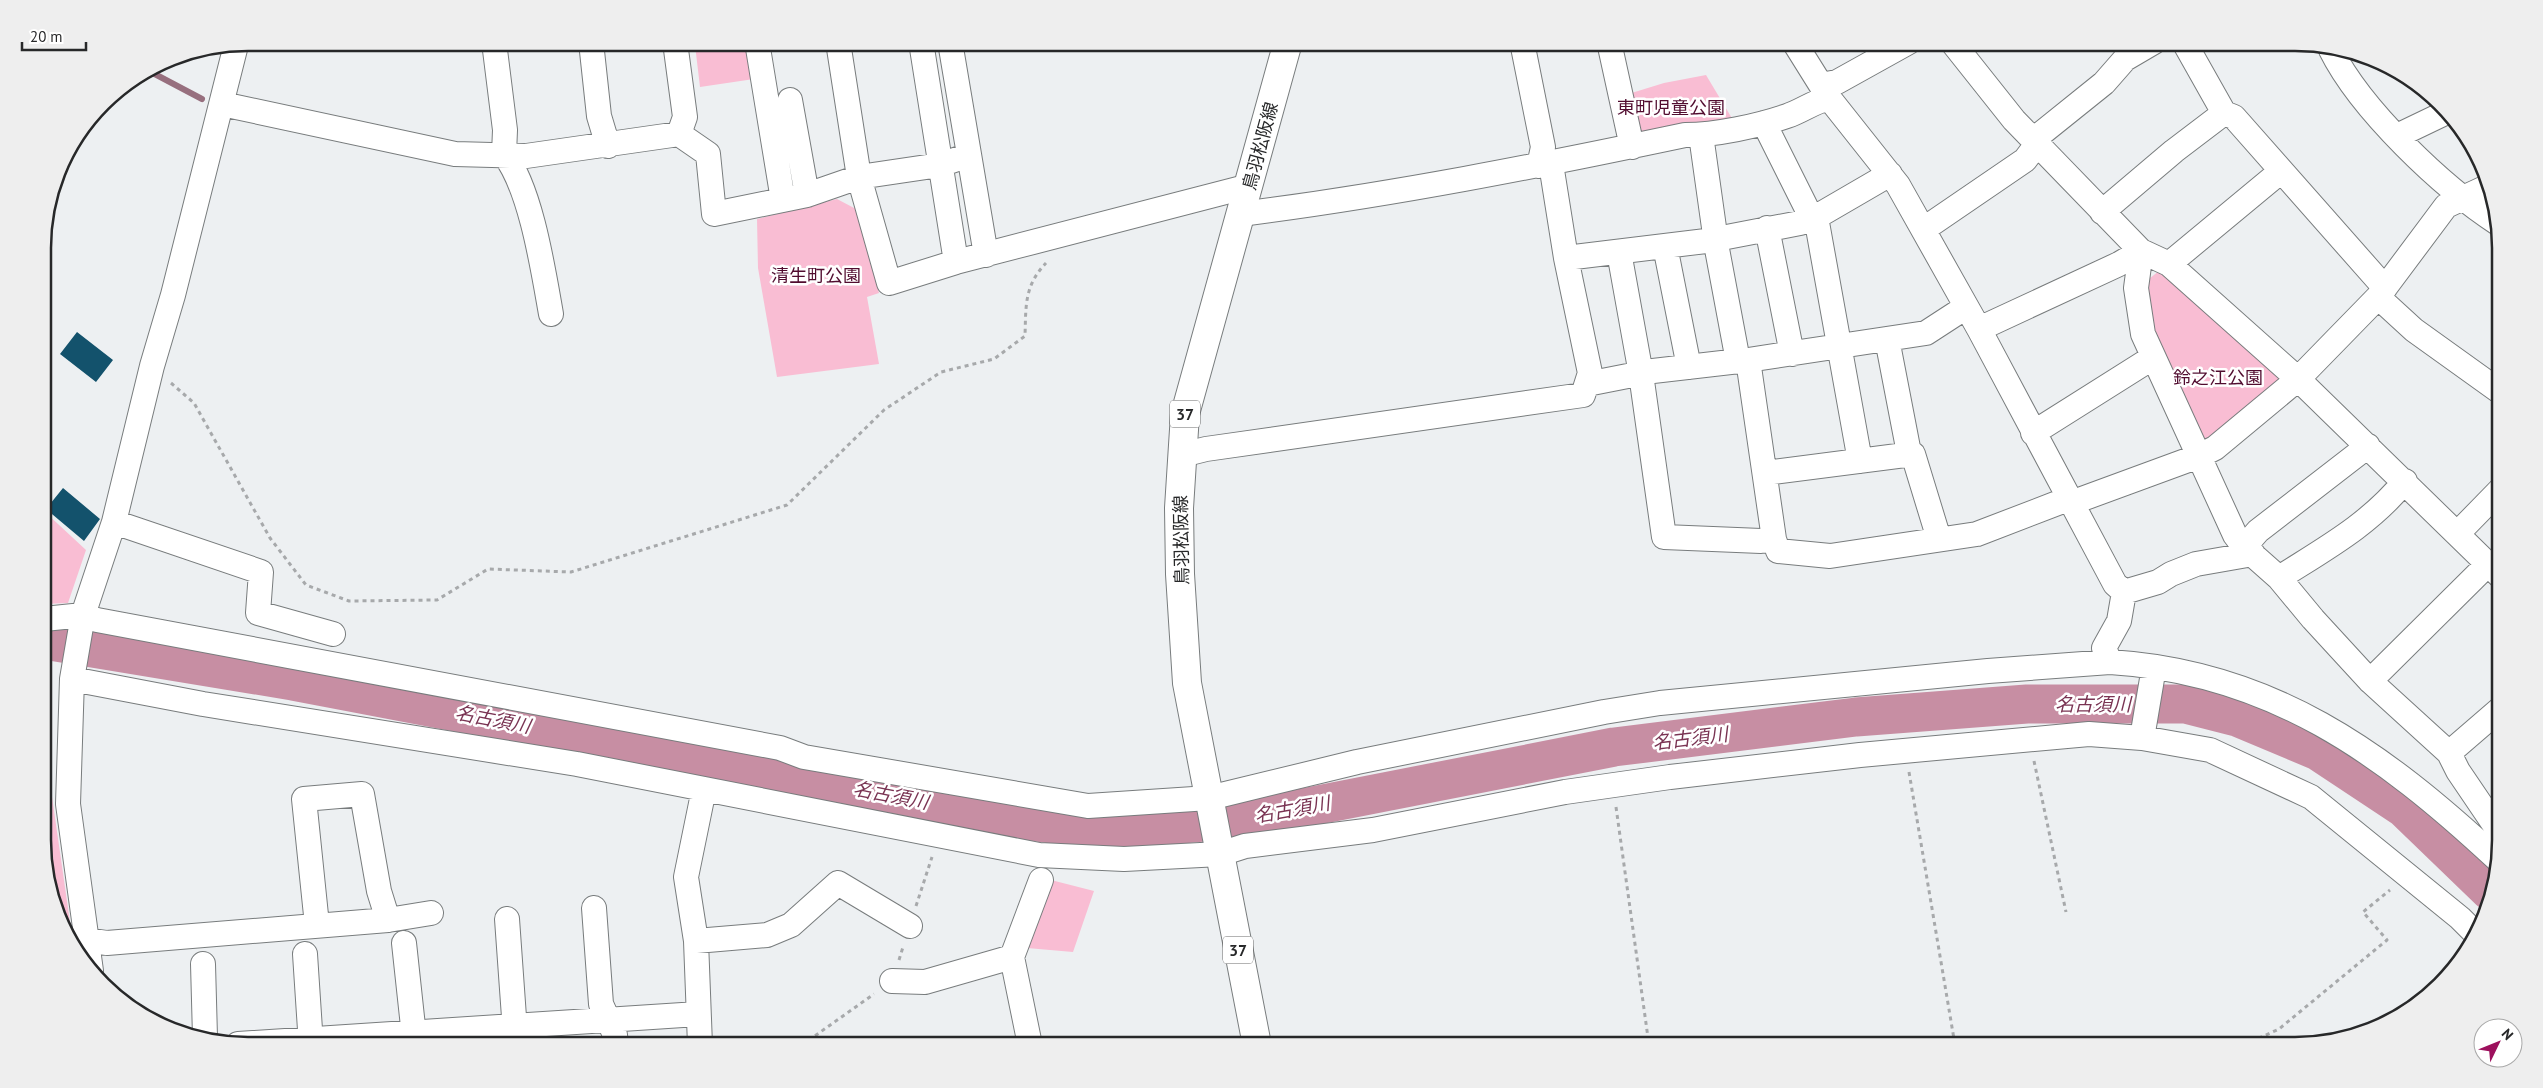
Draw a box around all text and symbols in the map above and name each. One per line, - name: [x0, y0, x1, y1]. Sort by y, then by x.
- scale bar: [22, 20, 86, 52]
- text: 20 m: [30, 27, 63, 46]
- park label: 東町児童公園: [1617, 96, 1725, 119]
- street label: 鳥羽松阪線: [1237, 100, 1283, 192]
- park label: 清生町公園: [771, 264, 861, 287]
- park label: 鈴之江公園: [2173, 366, 2263, 389]
- road number: 37: [1170, 400, 1200, 428]
- street label: 鳥羽松阪線: [1169, 495, 1193, 585]
- water label: 名古須川: [2055, 692, 2133, 716]
- water label: 名古須川: [453, 700, 535, 738]
- water label: 名古須川: [1651, 721, 1731, 755]
- water label: 名古須川: [851, 776, 933, 814]
- water label: 名古須川: [1252, 790, 1333, 827]
- road number: 37: [1223, 936, 1253, 964]
- north arrow: [2473, 1018, 2523, 1068]
- text: N: [2498, 1025, 2517, 1044]

